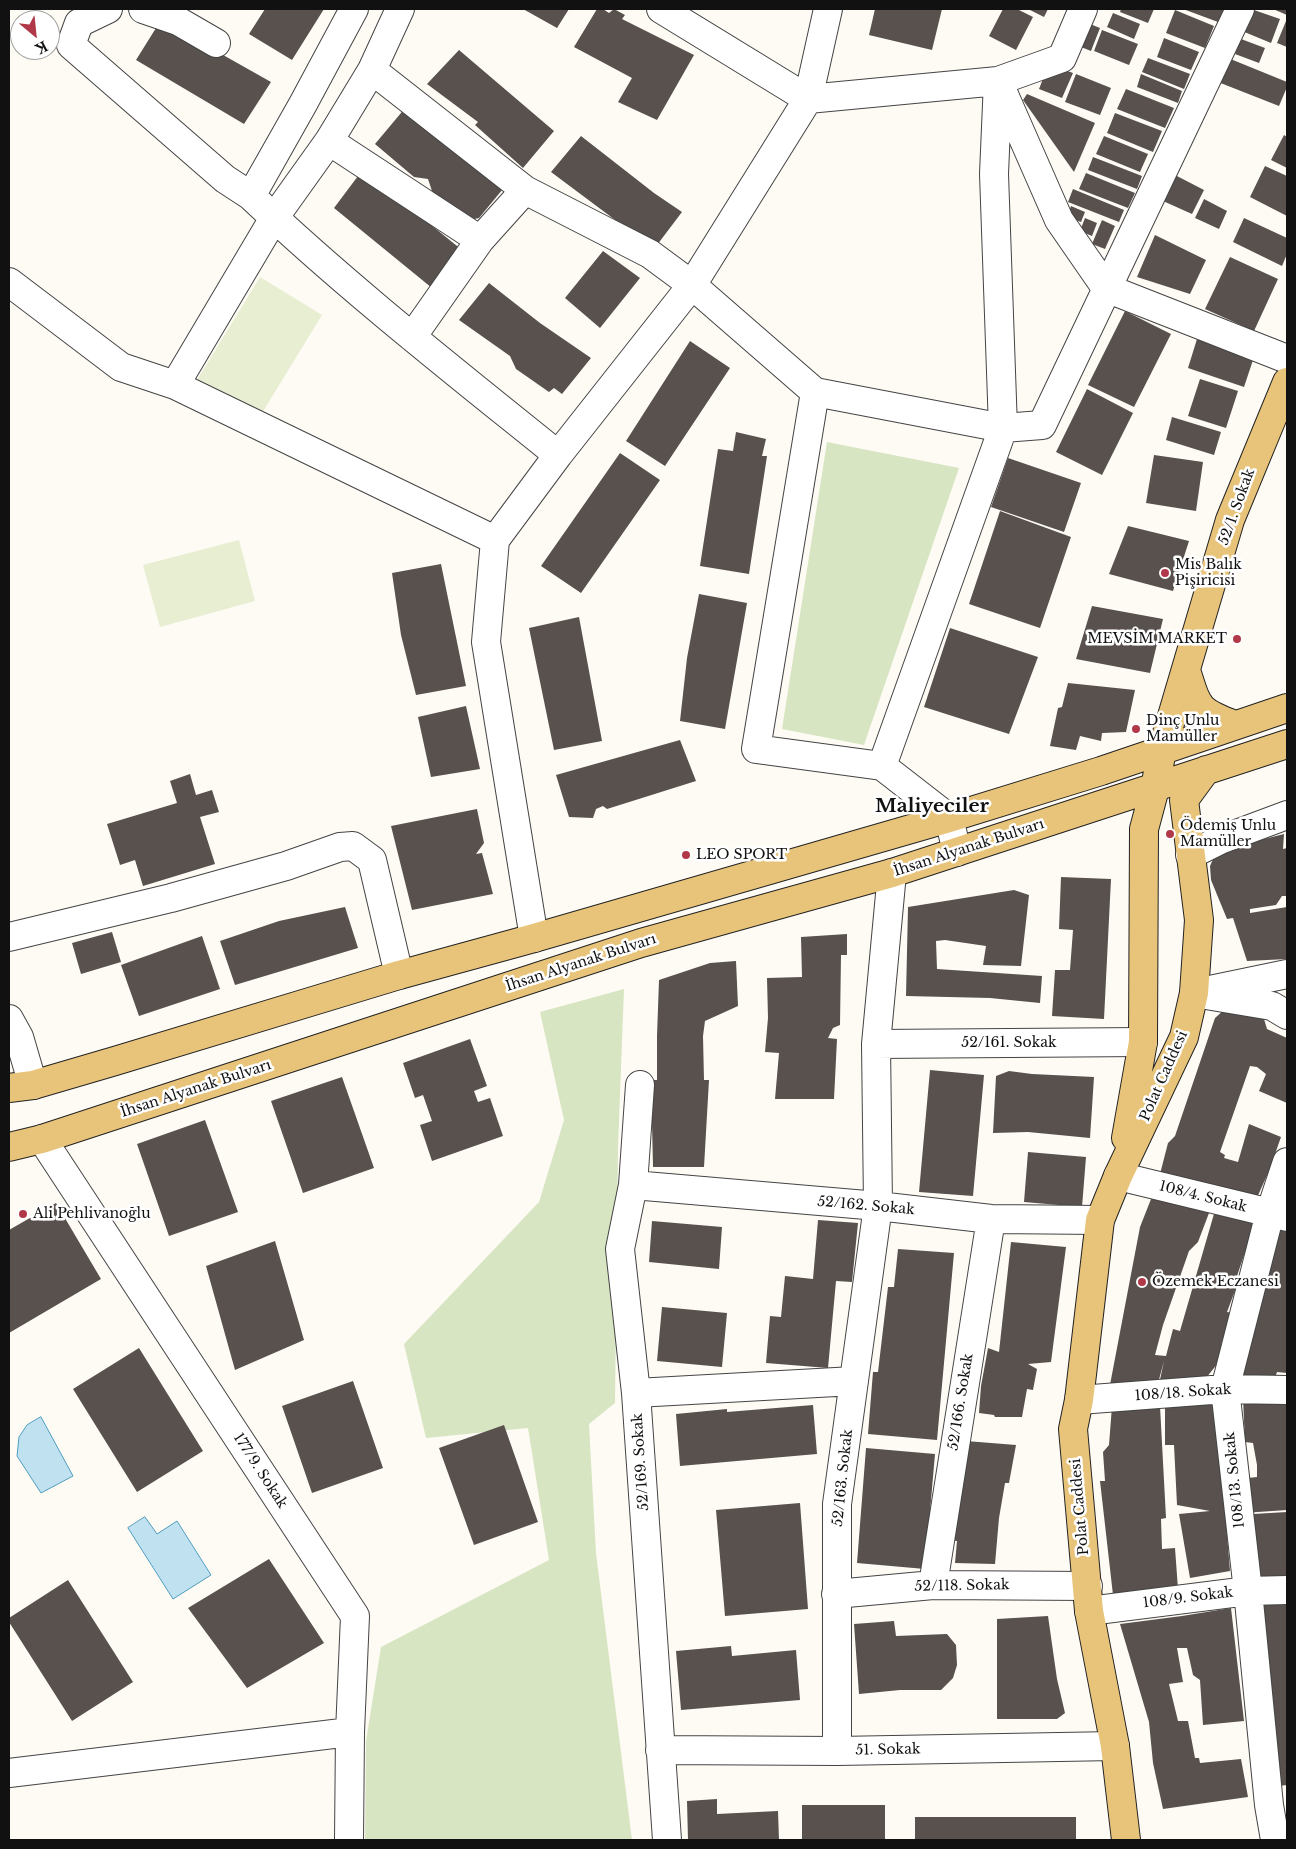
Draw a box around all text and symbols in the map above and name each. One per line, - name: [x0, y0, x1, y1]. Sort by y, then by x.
- north arrow: [10, 10, 60, 60]
- text: K: [32, 37, 51, 58]
- street label: 52/1. Sokak: [1215, 466, 1259, 548]
- place label: Mis Balık Pişiricisi: [1175, 557, 1242, 590]
- marker: Mis Balık Pişiricisi: [1159, 567, 1171, 579]
- place label: MEVSİM MARKET: [1087, 631, 1227, 647]
- marker: MEVSİM MARKET: [1231, 633, 1243, 645]
- place label: Dinç Unlu Mamüller: [1146, 713, 1219, 746]
- marker: Dinç Unlu Mamüller: [1130, 723, 1142, 735]
- district label: Maliyeciler: [875, 796, 989, 818]
- street label: İhsan Alyanak Bulvarı: [892, 816, 1046, 880]
- place label: Ödemiş Unlu Mamüller: [1180, 818, 1276, 850]
- marker: Ödemiş Unlu Mamüller: [1164, 828, 1176, 840]
- place label: LEO SPORT: [696, 847, 787, 863]
- marker: LEO SPORT: [680, 849, 692, 861]
- street label: İhsan Alyanak Bulvarı: [504, 931, 658, 995]
- street label: Polat Caddesi: [1137, 1028, 1191, 1124]
- street label: 52/161. Sokak: [961, 1035, 1057, 1051]
- street label: İhsan Alyanak Bulvarı: [119, 1057, 273, 1121]
- street label: 108/4. Sokak: [1157, 1178, 1249, 1216]
- street label: 52/162. Sokak: [817, 1193, 915, 1219]
- place label: Ali Pehlivanoğlu: [33, 1206, 151, 1222]
- marker: Ali Pehlivanoğlu: [17, 1208, 29, 1220]
- place label: Özemek Eczanesi: [1152, 1274, 1279, 1290]
- marker: Özemek Eczanesi: [1136, 1276, 1148, 1288]
- street label: 52/166. Sokak: [945, 1352, 977, 1452]
- street label: 108/18. Sokak: [1134, 1381, 1232, 1405]
- street label: 52/169. Sokak: [629, 1413, 653, 1511]
- street label: 52/163. Sokak: [830, 1428, 856, 1528]
- street label: 177/9. Sokak: [230, 1430, 290, 1512]
- street label: 108/13. Sokak: [1222, 1431, 1248, 1529]
- street label: Polat Caddesi: [1067, 1458, 1093, 1556]
- street label: 52/118. Sokak: [914, 1577, 1010, 1595]
- street label: 108/9. Sokak: [1142, 1584, 1234, 1612]
- street label: 51. Sokak: [855, 1741, 921, 1759]

